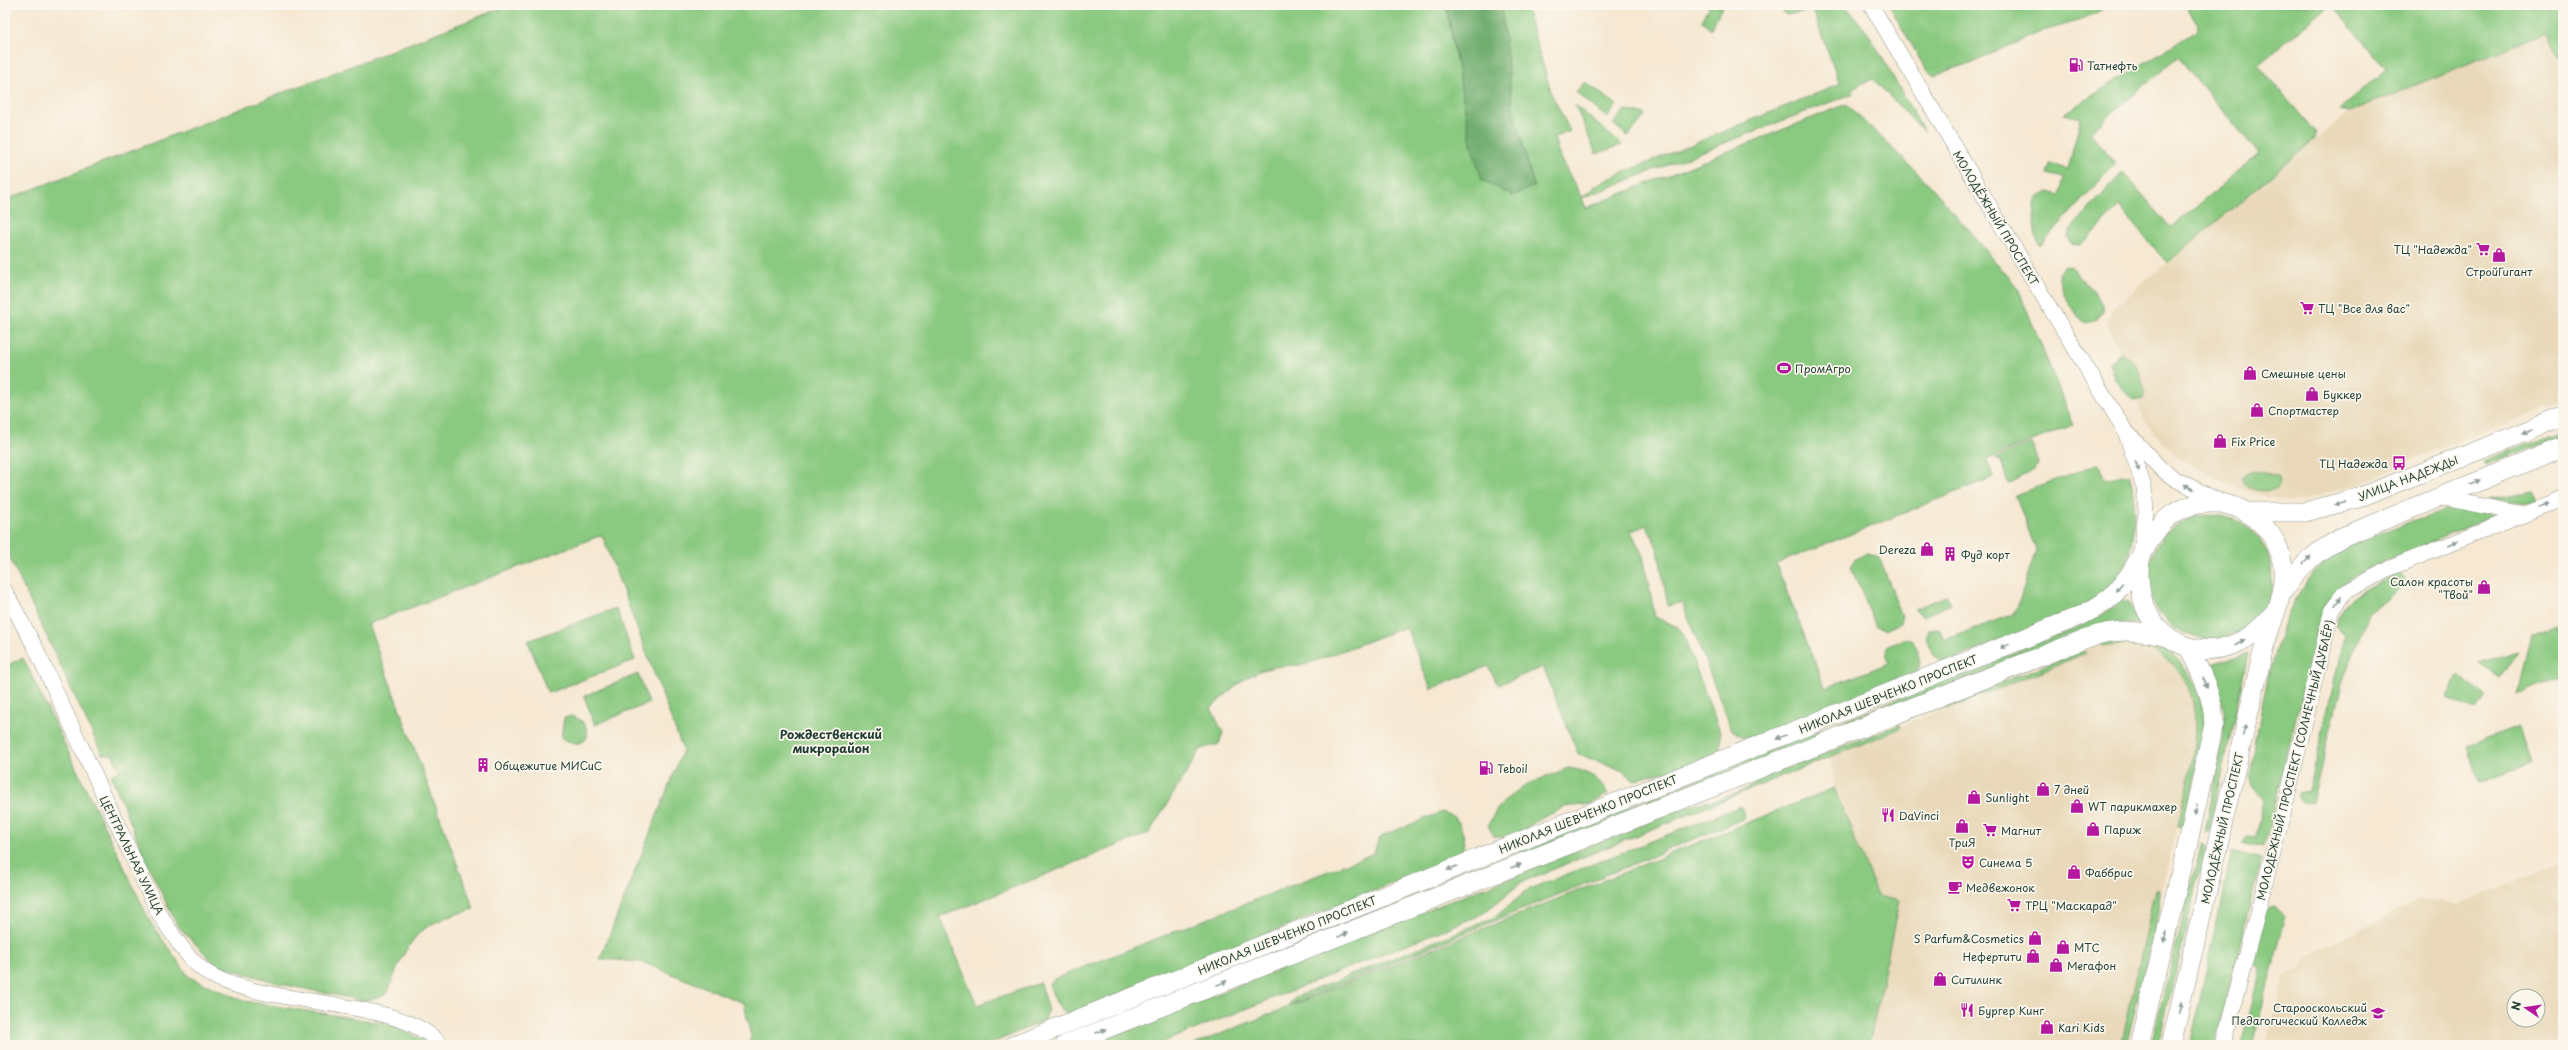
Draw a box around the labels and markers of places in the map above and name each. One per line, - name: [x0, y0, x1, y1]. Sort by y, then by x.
- fuel station icon: Татнефть: [2068, 57, 2084, 73]
- place label: Татнефть: [2087, 57, 2138, 74]
- place label: ТЦ "Надежда": [2394, 241, 2472, 258]
- supermarket icon: ТЦ "Надежда": [2475, 241, 2491, 257]
- shop icon: СтройГигант: [2491, 247, 2507, 263]
- place label: СтройГигант: [2465, 263, 2533, 280]
- supermarket icon: ТЦ "Все для вас": [2299, 300, 2315, 316]
- place label: ТЦ "Все для вас": [2318, 300, 2410, 317]
- sports icon: ПромАгро: [1776, 360, 1792, 376]
- place label: ПромАгро: [1795, 360, 1851, 377]
- shop icon: Смешные цены: [2242, 365, 2258, 381]
- place label: Смешные цены: [2261, 365, 2346, 382]
- shop icon: Буккер: [2304, 386, 2320, 402]
- place label: Буккер: [2323, 386, 2362, 403]
- shop icon: Спортмастер: [2249, 402, 2265, 418]
- place label: Спортмастер: [2268, 402, 2339, 419]
- shop icon: Fix Price: [2212, 433, 2228, 449]
- place label: Fix Price: [2231, 433, 2276, 450]
- place label: ТЦ Надежда: [2319, 455, 2388, 472]
- bus stop icon: ТЦ Надежда: [2391, 455, 2407, 471]
- place label: Dereza: [1879, 541, 1916, 558]
- shop icon: Dereza: [1919, 541, 1935, 557]
- building icon: Фуд корт: [1942, 546, 1958, 562]
- place label: Фуд корт: [1961, 546, 2011, 563]
- place label: Салон красоты "Твой": [2390, 573, 2473, 603]
- shop icon: Салон красоты "Твой": [2476, 579, 2492, 595]
- building icon: Общежитие МИСиС: [475, 757, 491, 773]
- place label: Общежитие МИСиС: [494, 757, 602, 774]
- fuel station icon: Teboil: [1478, 760, 1494, 776]
- place label: Teboil: [1497, 760, 1528, 777]
- shop icon: 7 дней: [2035, 781, 2051, 797]
- place label: 7 дней: [2054, 781, 2089, 798]
- shop icon: Sunlight: [1966, 789, 1982, 805]
- place label: Sunlight: [1985, 789, 2030, 806]
- shop icon: WT парикмахер: [2069, 798, 2085, 814]
- place label: WT парикмахер: [2088, 798, 2177, 815]
- restaurant icon: DaVinci: [1880, 807, 1896, 823]
- place label: DaVinci: [1899, 807, 1939, 824]
- shop icon: ТриЯ: [1954, 818, 1970, 834]
- shop icon: Париж: [2085, 821, 2101, 837]
- place label: Париж: [2104, 821, 2141, 838]
- supermarket icon: Магнит: [1982, 822, 1998, 838]
- place label: Магнит: [2001, 822, 2042, 839]
- place label: ТриЯ: [1949, 834, 1975, 851]
- theatre icon: Синема 5: [1960, 854, 1976, 870]
- place label: Синема 5: [1979, 854, 2032, 871]
- shop icon: Фаббрис: [2066, 864, 2082, 880]
- place label: Фаббрис: [2085, 864, 2133, 881]
- cafe icon: Медвежонок: [1947, 879, 1963, 895]
- place label: Медвежонок: [1966, 879, 2035, 896]
- supermarket icon: ТРЦ "Маскарад": [2006, 897, 2022, 913]
- place label: ТРЦ "Маскарад": [2025, 897, 2117, 914]
- place label: S Parfum&Cosmetics: [1914, 930, 2024, 947]
- shop icon: S Parfum&Cosmetics: [2027, 930, 2043, 946]
- shop icon: МТС: [2055, 939, 2071, 955]
- place label: МТС: [2074, 939, 2100, 956]
- place label: Нефертити: [1963, 948, 2022, 965]
- shop icon: Нефертити: [2025, 948, 2041, 964]
- shop icon: Мегафон: [2048, 957, 2064, 973]
- place label: Мегафон: [2067, 957, 2116, 974]
- shop icon: Ситилинк: [1932, 971, 1948, 987]
- place label: Ситилинк: [1951, 971, 2003, 988]
- place label: Старооскольский Педагогический Колледж: [2232, 999, 2368, 1029]
- restaurant icon: Бургер Кинг: [1959, 1002, 1975, 1018]
- place label: Бургер Кинг: [1978, 1002, 2044, 1019]
- school or university icon: Старооскольский Педагогический Колледж: [2370, 1005, 2386, 1021]
- shop icon: Kari Kids: [2039, 1019, 2055, 1035]
- place label: Kari Kids: [2058, 1019, 2105, 1036]

